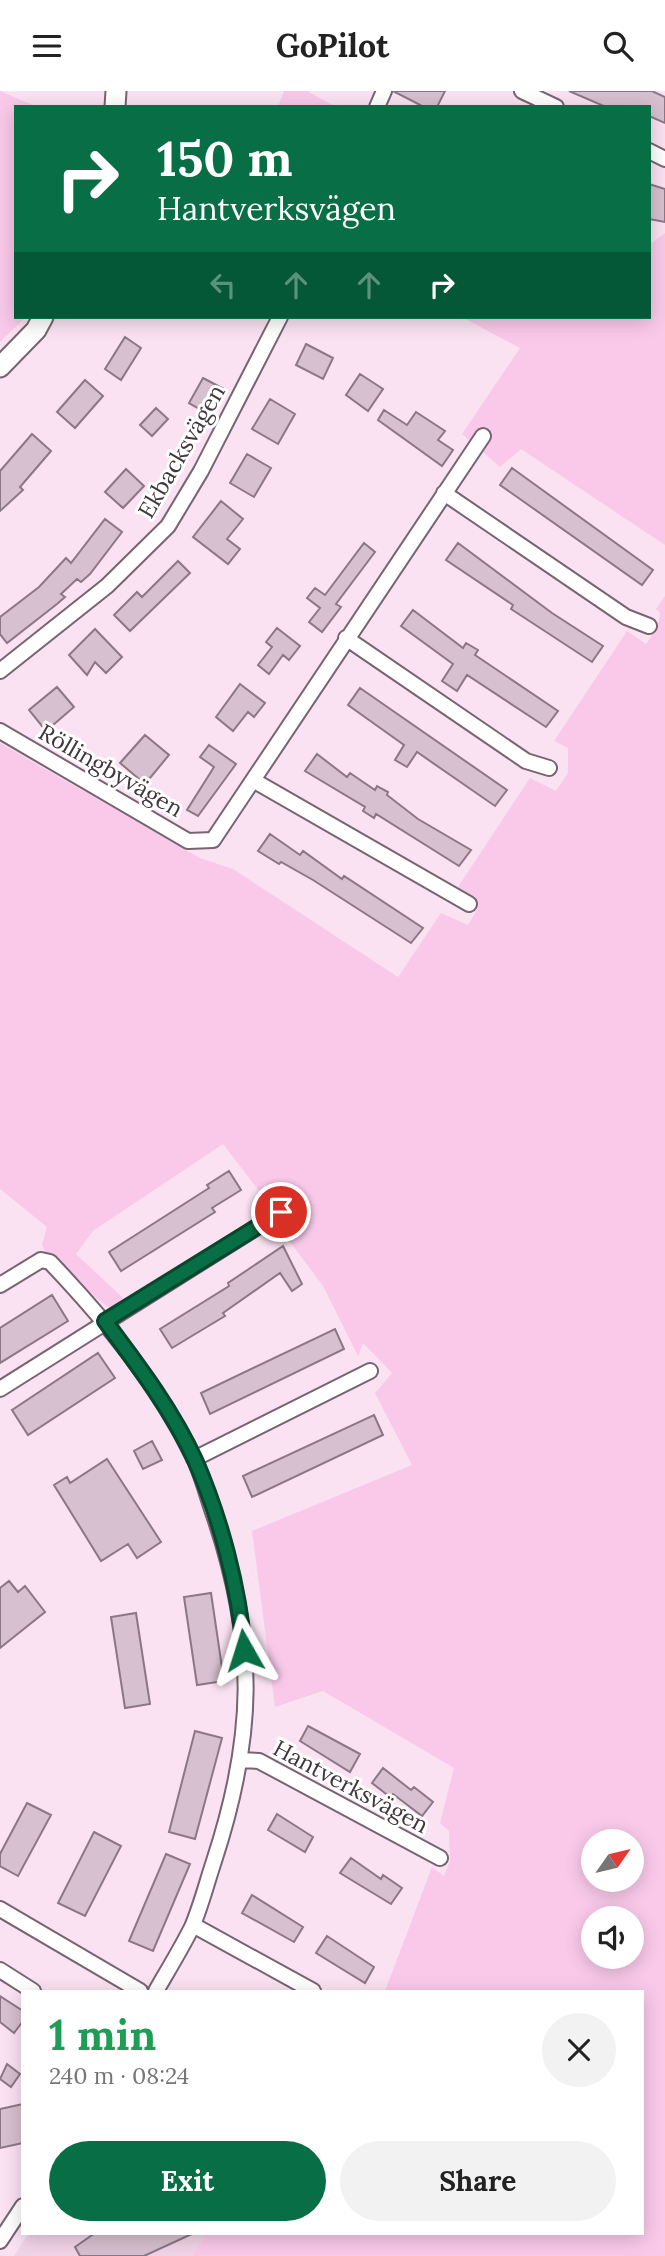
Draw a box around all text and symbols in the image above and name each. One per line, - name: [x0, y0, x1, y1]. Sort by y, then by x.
- text: GoPilot: [276, 25, 389, 66]
- icon: menu: [28, 27, 66, 65]
- icon: search: [599, 27, 637, 65]
- text: 150 m: [157, 127, 293, 189]
- icon: right: [42, 133, 133, 224]
- text: Hantverksvägen: [157, 188, 396, 229]
- icon: left: [204, 266, 242, 304]
- icon: ahead: [277, 266, 315, 304]
- icon: ahead: [350, 266, 388, 304]
- icon: right: [423, 266, 461, 304]
- street label: Ekbacksvägen: [131, 379, 231, 523]
- street label: Röllingbyvägen: [34, 717, 188, 823]
- pin: [251, 1182, 311, 1242]
- icon: arrive: [262, 1193, 300, 1231]
- position arrow: [207, 1613, 281, 1687]
- street label: Hantverksvägen: [268, 1733, 434, 1839]
- north arrow: [581, 1829, 644, 1892]
- map controls: [581, 1829, 644, 1969]
- button: sound: [581, 1906, 644, 1969]
- text: 1 min: [49, 2008, 156, 2062]
- button: close: [542, 2013, 616, 2087]
- text: 240 m · 08:24: [49, 2061, 189, 2090]
- button: Exit: [49, 2141, 326, 2221]
- button: Share: [340, 2141, 616, 2221]

